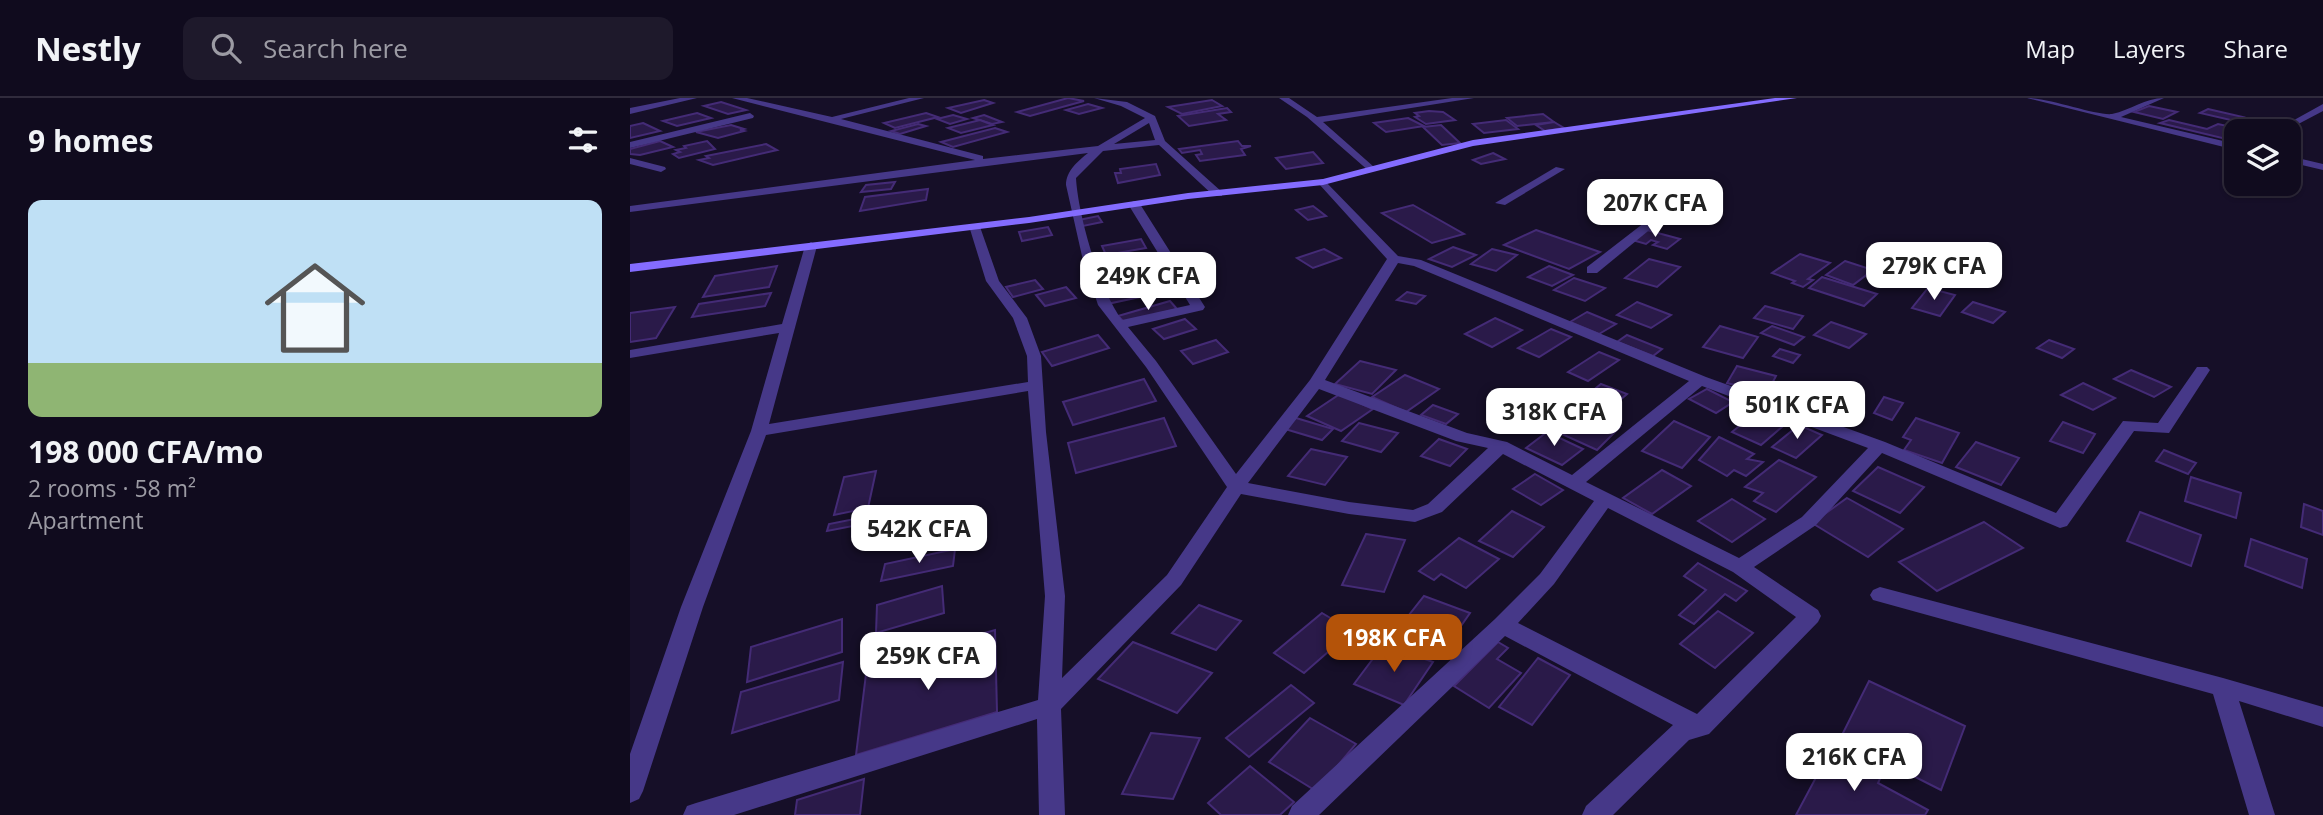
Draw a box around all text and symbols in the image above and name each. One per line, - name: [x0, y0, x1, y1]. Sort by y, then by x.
- search box: [183, 17, 673, 80]
- text: Nestly: [35, 26, 141, 71]
- icon: search: [207, 29, 245, 67]
- text: Search here: [263, 30, 408, 66]
- text: Map: [2025, 32, 2075, 65]
- text: Layers: [2113, 32, 2186, 65]
- text: Share: [2224, 32, 2288, 65]
- map controls: [2224, 119, 2301, 196]
- button: layers: [2224, 119, 2301, 196]
- text: 9 homes: [28, 120, 153, 161]
- icon: filters: [564, 121, 602, 159]
- pin: 207K CFA: [1583, 180, 1727, 239]
- text: 207K CFA: [1603, 186, 1707, 218]
- pin: 279K CFA: [1862, 242, 2006, 302]
- icon: home: [252, 245, 378, 371]
- text: 279K CFA: [1882, 249, 1986, 281]
- pin: 249K CFA: [1076, 252, 1220, 312]
- text: 249K CFA: [1096, 259, 1200, 291]
- pin: 501K CFA: [1725, 382, 1869, 441]
- pin: 318K CFA: [1482, 388, 1626, 448]
- text: 501K CFA: [1745, 388, 1849, 420]
- text: 318K CFA: [1502, 395, 1606, 427]
- text: 198 000 CFA/mo: [28, 431, 263, 472]
- text: 2 rooms · 58 m²: [28, 472, 196, 504]
- text: Apartment: [28, 504, 144, 536]
- pin: 542K CFA: [847, 505, 991, 565]
- text: 542K CFA: [867, 512, 971, 544]
- pin: 198K CFA: [1322, 614, 1466, 674]
- text: 198K CFA: [1342, 621, 1446, 653]
- pin: 259K CFA: [856, 632, 1000, 692]
- text: 259K CFA: [876, 639, 980, 671]
- pin: 216K CFA: [1782, 734, 1926, 793]
- text: 216K CFA: [1802, 740, 1906, 772]

